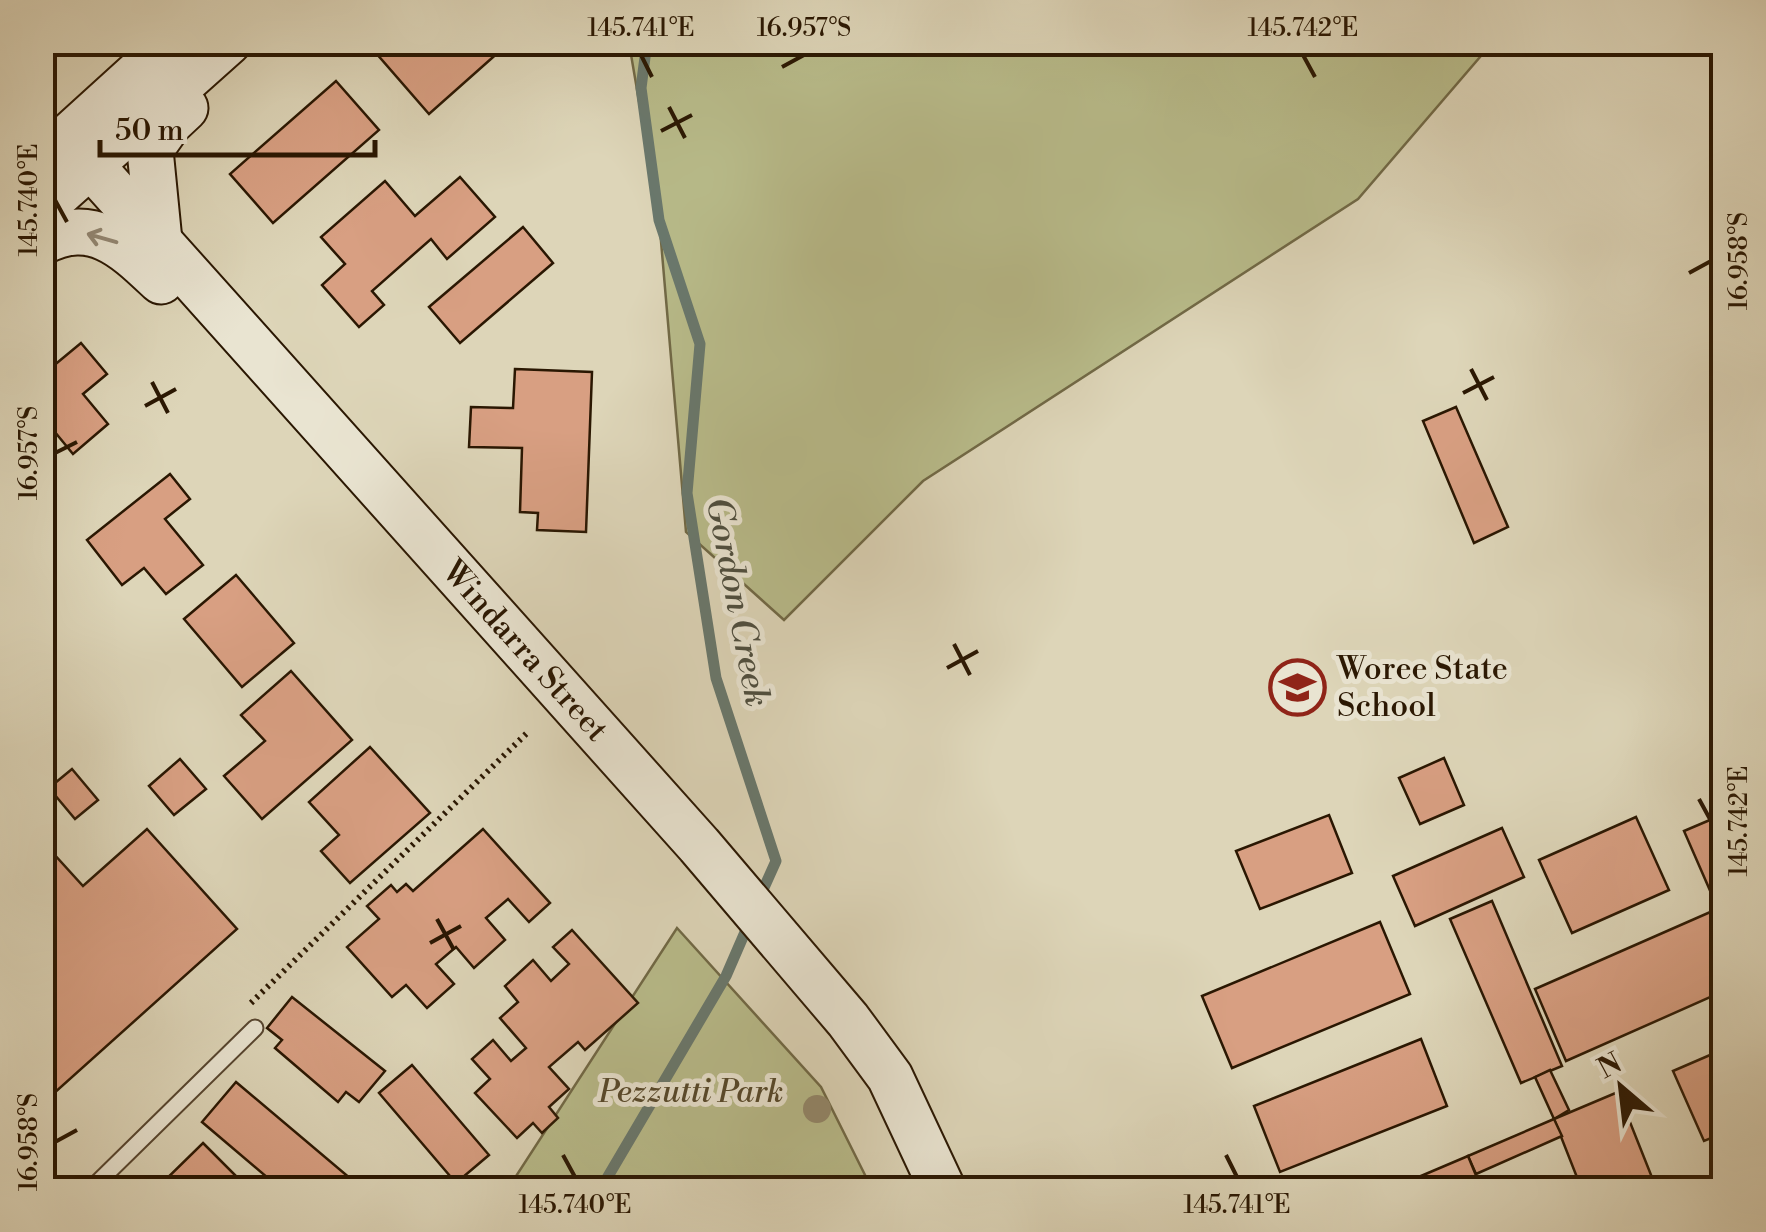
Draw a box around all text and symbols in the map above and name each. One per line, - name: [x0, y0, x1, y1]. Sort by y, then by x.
- text: 145.741°E: [587, 13, 695, 44]
- text: 16.957°S: [757, 13, 851, 44]
- text: 145.742°E: [1248, 13, 1358, 44]
- scale bar: [100, 95, 375, 157]
- text: 50 m: [115, 112, 184, 150]
- text: 145.740°E: [14, 143, 45, 257]
- text: 16.958°S: [1724, 212, 1755, 310]
- one-way arrow: [86, 228, 118, 246]
- text: 16.957°S: [14, 406, 45, 500]
- water label: Gordon Creek: [696, 494, 778, 710]
- street label: Windarra Street: [433, 552, 617, 750]
- place label: Woree State School: [1336, 649, 1508, 726]
- school or university icon: Woree State School: [1268, 657, 1328, 717]
- text: 145.742°E: [1724, 766, 1755, 876]
- north arrow: [1571, 1037, 1671, 1137]
- text: N: [1592, 1046, 1628, 1087]
- park label: Pezzutti Park: [598, 1072, 783, 1112]
- text: 16.958°S: [14, 1093, 45, 1191]
- text: 145.740°E: [518, 1190, 632, 1221]
- text: 145.741°E: [1183, 1190, 1291, 1221]

